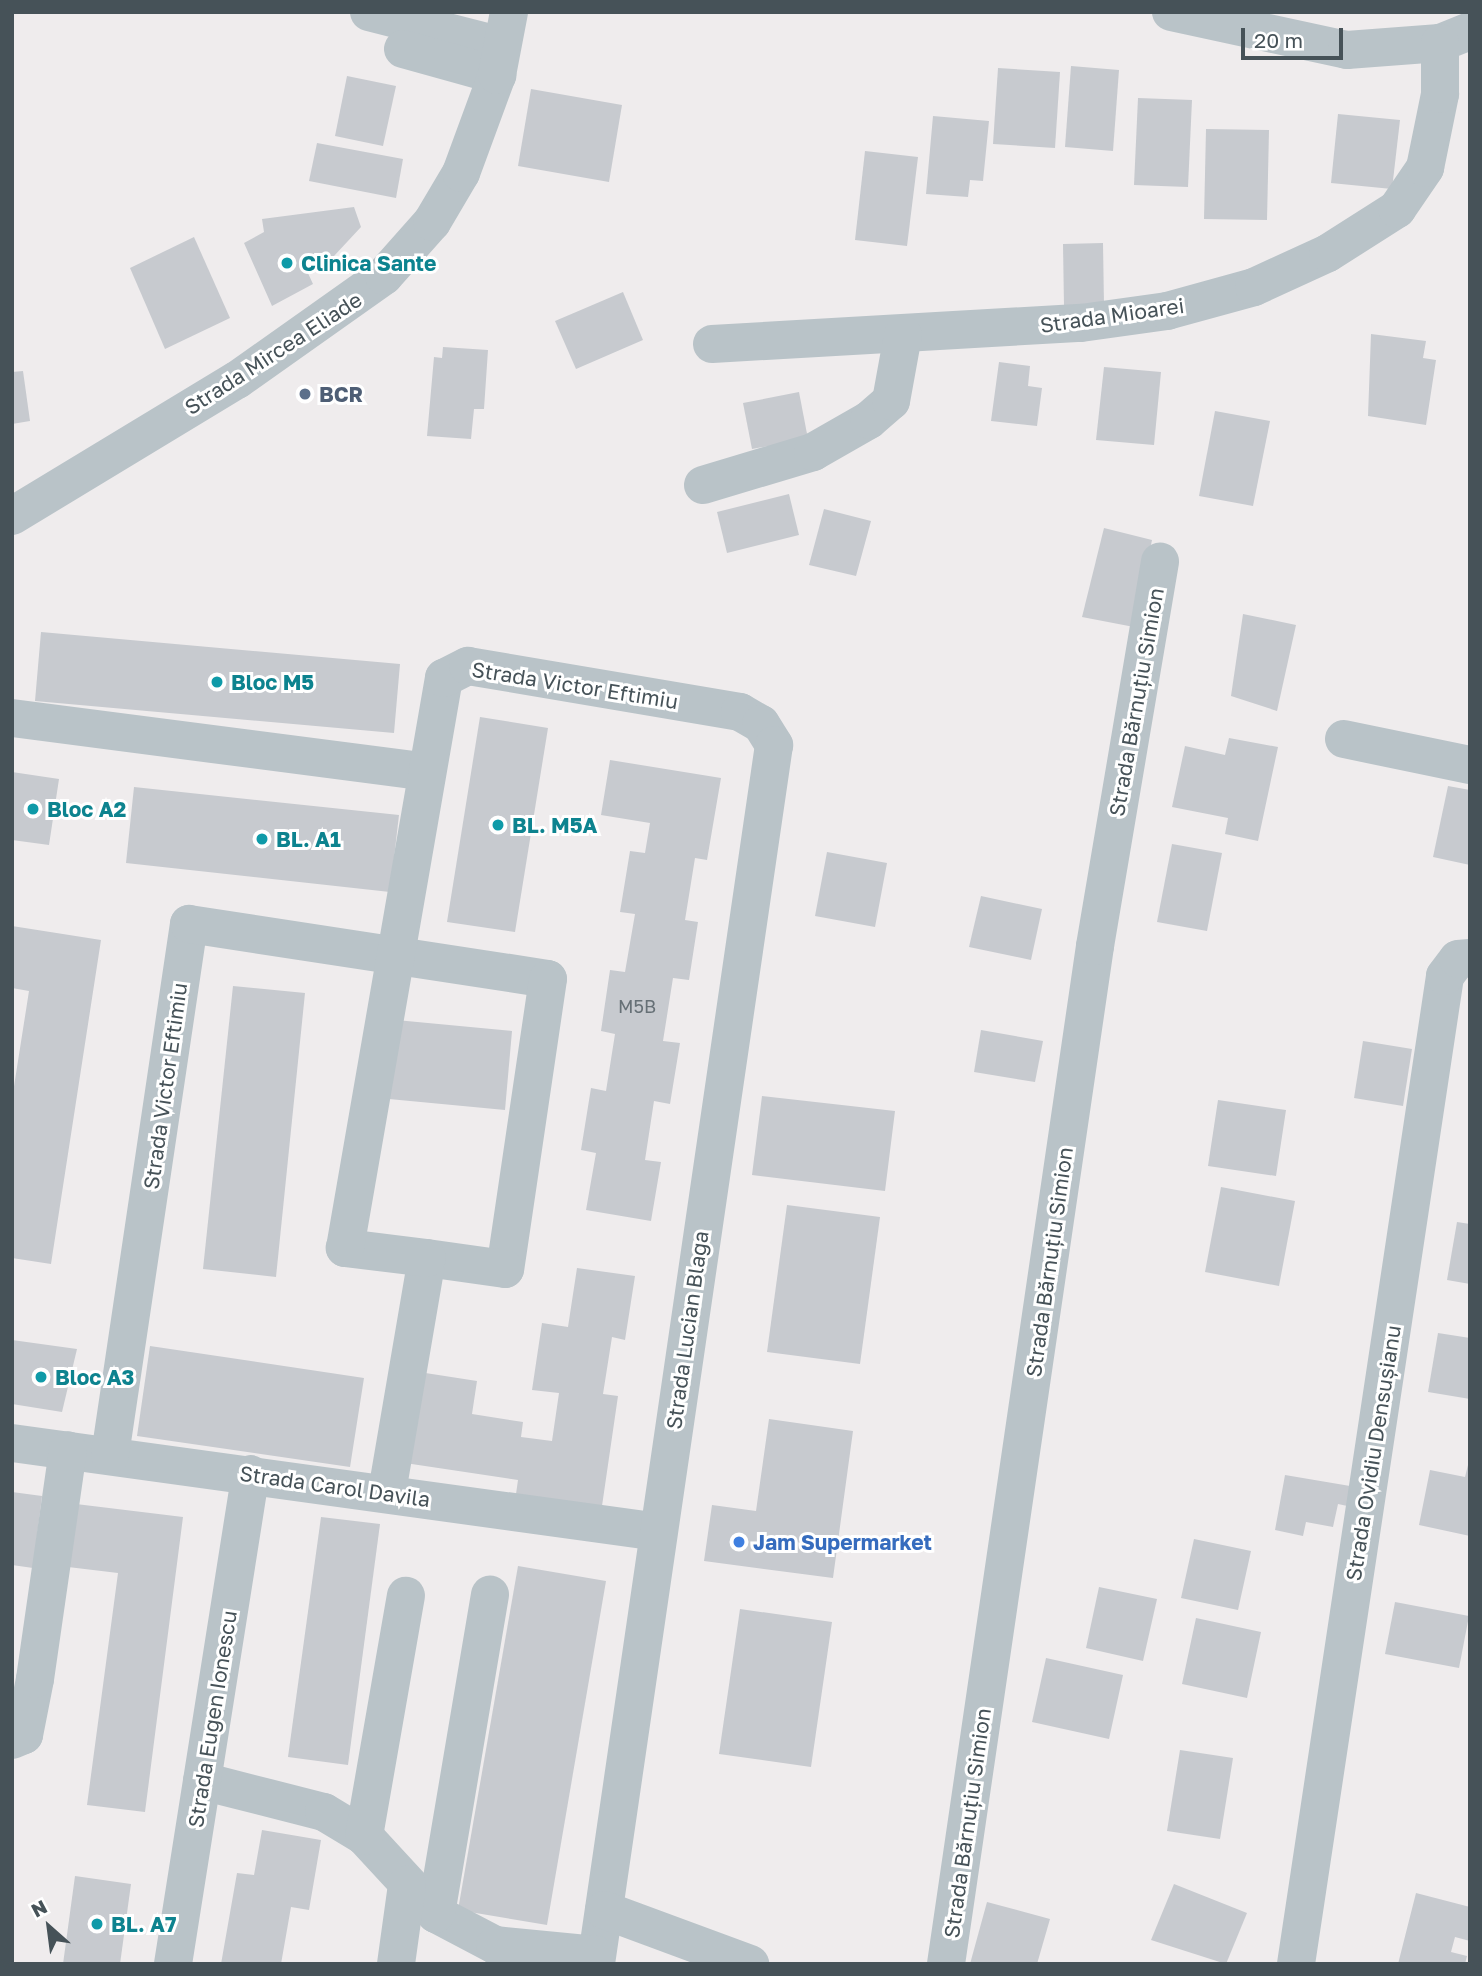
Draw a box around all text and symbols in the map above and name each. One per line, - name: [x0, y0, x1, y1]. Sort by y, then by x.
- scale bar: [1244, 14, 1346, 58]
- text: 20 m: [1254, 27, 1303, 53]
- place label: Clinica Sante: [301, 250, 436, 276]
- marker: Clinica Sante: [279, 255, 295, 271]
- street label: Strada Mircea Eliade: [180, 286, 366, 420]
- street label: Strada Mioarei: [1038, 292, 1186, 338]
- place label: BCR: [319, 381, 363, 407]
- marker: BCR: [297, 386, 313, 402]
- street label: Strada Bărnuțiu Simion: [1103, 586, 1169, 818]
- street label: Strada Victor Eftimiu: [470, 656, 680, 714]
- place label: Bloc M5: [231, 669, 314, 695]
- marker: Bloc M5: [209, 674, 225, 690]
- place label: Bloc A2: [47, 796, 126, 822]
- marker: Bloc A2: [25, 801, 41, 817]
- place label: BL. M5A: [512, 812, 597, 838]
- marker: BL. M5A: [490, 817, 506, 833]
- place label: BL. A1: [276, 826, 341, 852]
- marker: BL. A1: [254, 831, 270, 847]
- street label: Strada Victor Eftimiu: [138, 981, 192, 1191]
- house number: M5B: [618, 995, 656, 1017]
- street label: Strada Bărnuțiu Simion: [1020, 1145, 1078, 1379]
- street label: Strada Lucian Blaga: [661, 1229, 713, 1431]
- street label: Strada Ovidiu Densușianu: [1340, 1323, 1406, 1583]
- place label: Bloc A3: [55, 1364, 134, 1390]
- marker: Bloc A3: [33, 1369, 49, 1385]
- street label: Strada Carol Davila: [238, 1460, 432, 1512]
- place label: Jam Supermarket: [753, 1529, 932, 1555]
- marker: Jam Supermarket: [731, 1534, 747, 1550]
- street label: Strada Eugen Ionescu: [182, 1609, 242, 1829]
- street label: Strada Bărnuțiu Simion: [938, 1706, 996, 1940]
- north arrow: [14, 1892, 84, 1962]
- text: N: [27, 1894, 51, 1922]
- place label: BL. A7: [111, 1911, 176, 1937]
- marker: BL. A7: [89, 1916, 105, 1932]

